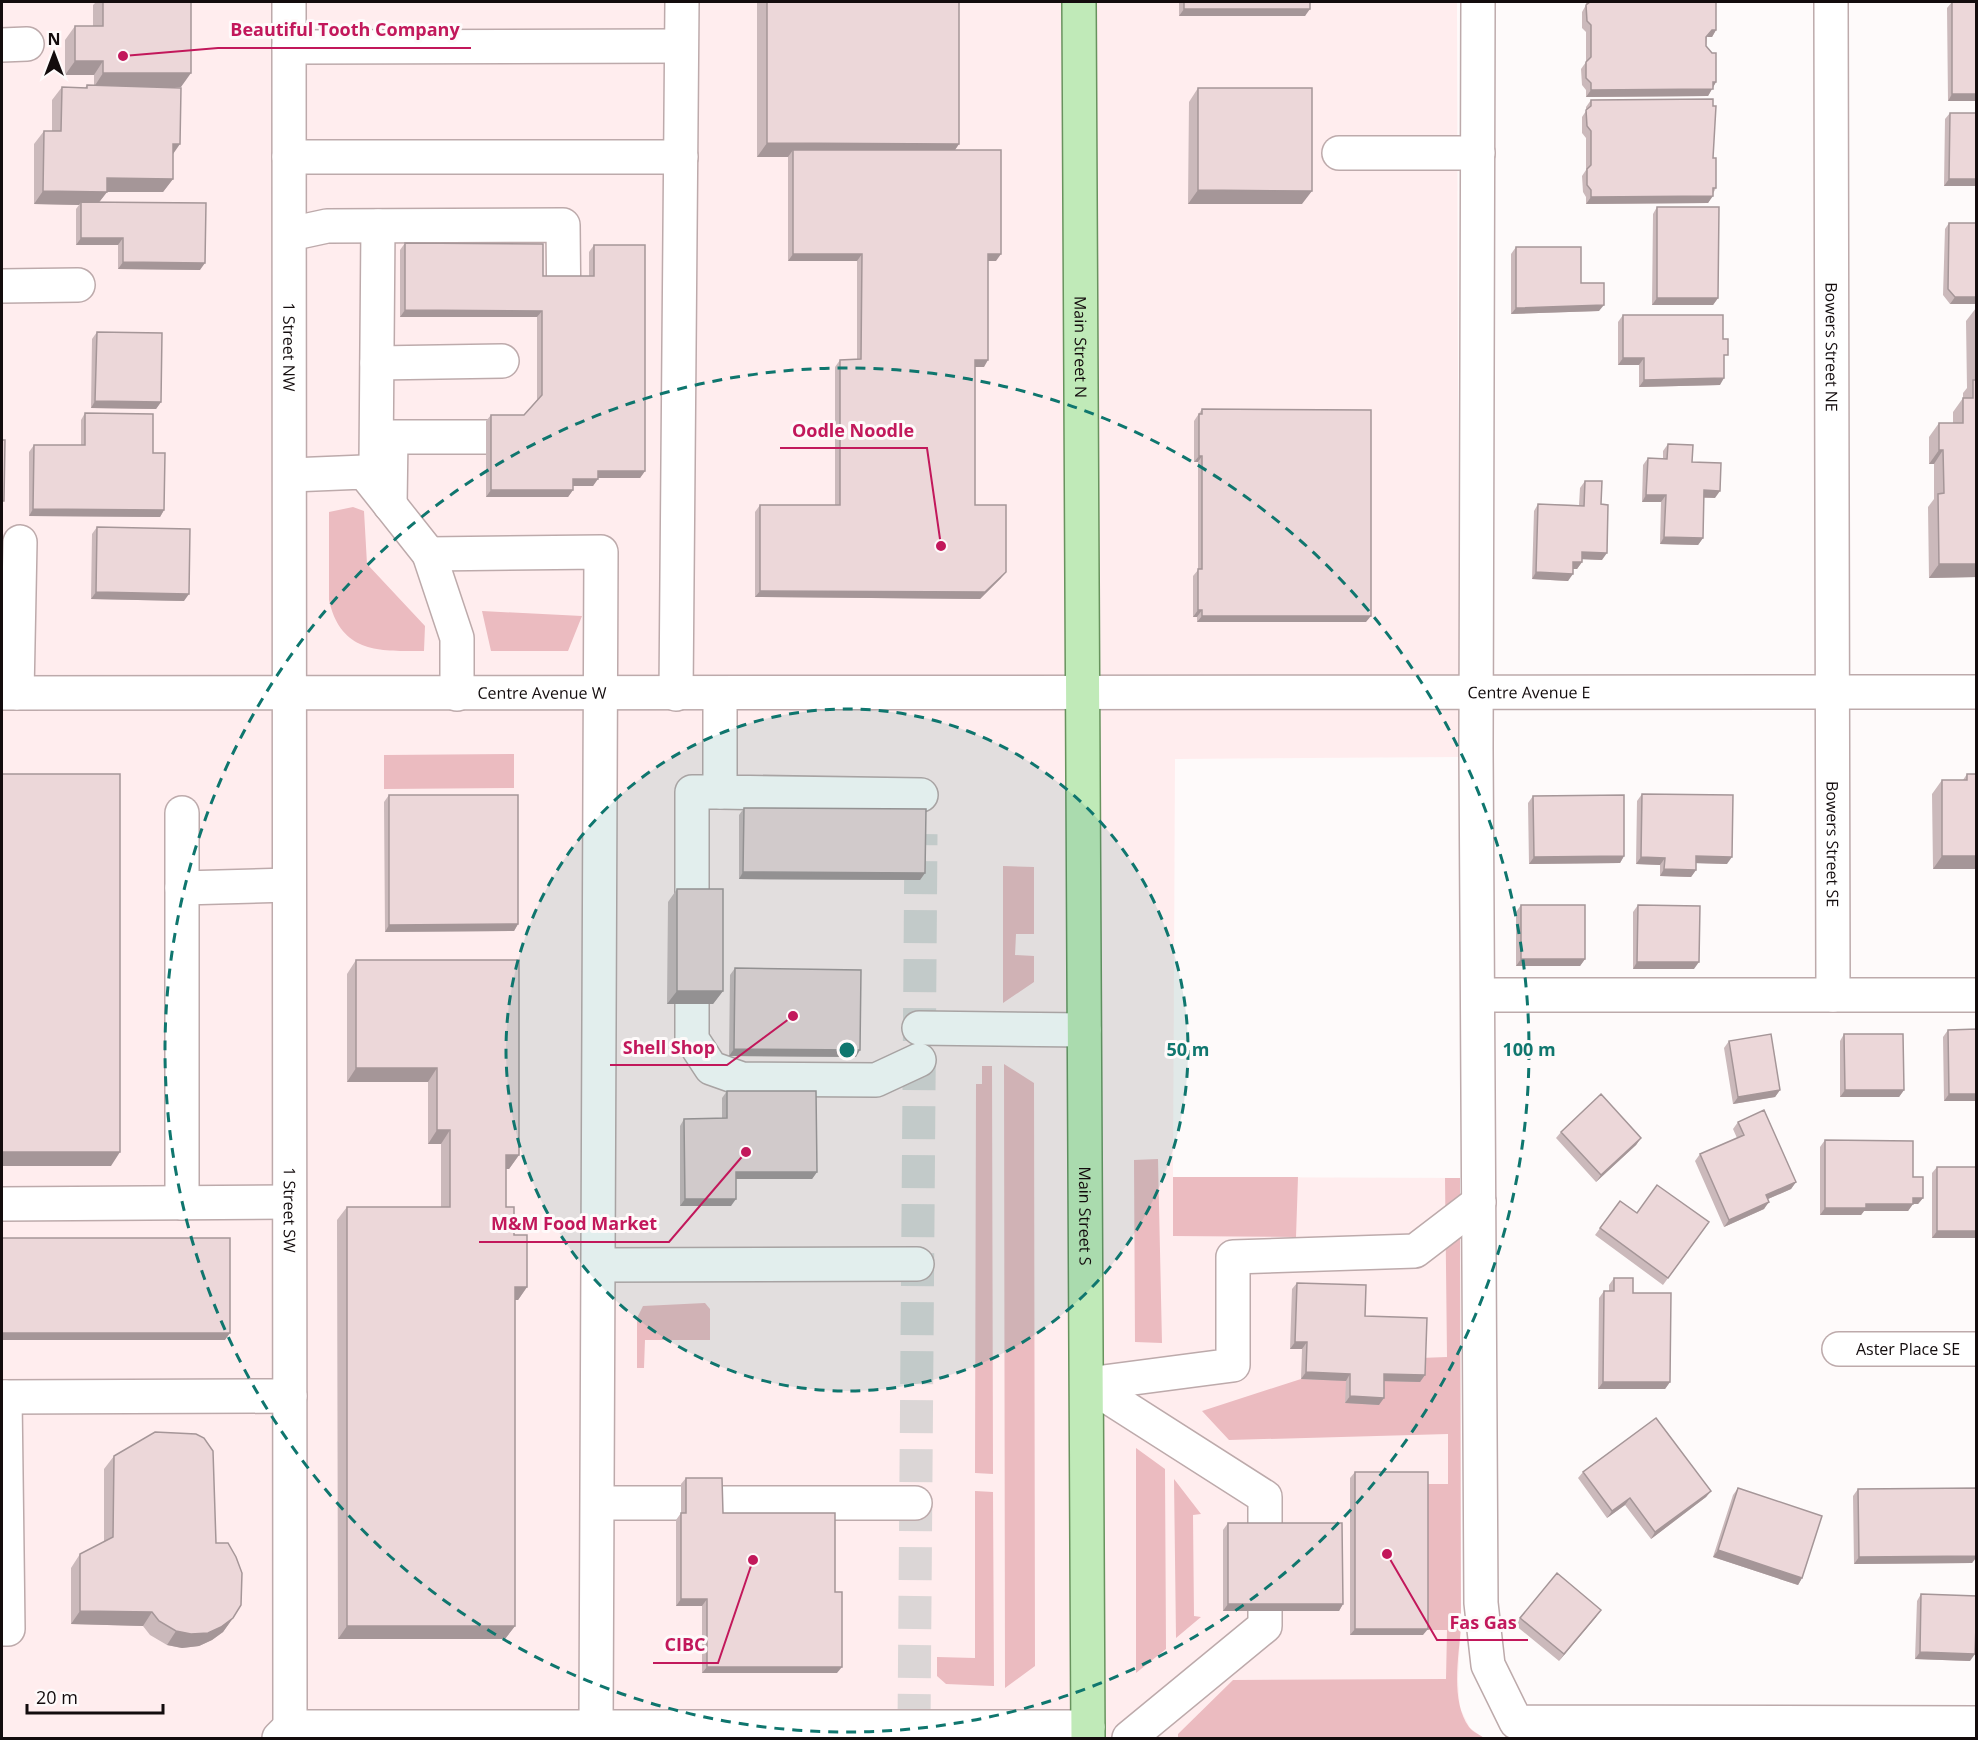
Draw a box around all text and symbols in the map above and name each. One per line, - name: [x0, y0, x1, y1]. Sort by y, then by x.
- callout: Beautiful Tooth Company: [218, 12, 471, 48]
- text: Beautiful Tooth Company: [230, 17, 460, 41]
- north arrow: [24, 24, 84, 84]
- text: N: [47, 28, 61, 50]
- street label: Bowers Street NE: [1821, 282, 1843, 412]
- street label: Main Street N: [1070, 296, 1092, 398]
- street label: 1 Street NW: [278, 302, 300, 392]
- callout: Oodle Noodle: [780, 412, 927, 448]
- text: Oodle Noodle: [792, 418, 914, 442]
- street label: Centre Avenue E: [1467, 681, 1591, 703]
- street label: Centre Avenue W: [478, 682, 607, 704]
- street label: Bowers Street SE: [1822, 781, 1844, 907]
- callout: Shell Shop: [610, 1029, 727, 1065]
- text: Shell Shop: [623, 1035, 715, 1059]
- text: 50 m: [1167, 1037, 1209, 1061]
- text: 100 m: [1502, 1037, 1556, 1061]
- centre of rings: [837, 1040, 857, 1060]
- street label: Main Street S: [1074, 1166, 1097, 1266]
- street label: 1 Street SW: [279, 1167, 301, 1253]
- callout: M&M Food Market: [479, 1206, 669, 1242]
- text: M&M Food Market: [491, 1211, 657, 1235]
- street label: Aster Place SE: [1856, 1338, 1960, 1360]
- callout: Fas Gas: [1437, 1604, 1528, 1640]
- text: Fas Gas: [1449, 1610, 1517, 1634]
- callout: CIBC: [653, 1627, 718, 1663]
- text: CIBC: [665, 1632, 706, 1656]
- scale bar: [27, 1677, 164, 1715]
- text: 20 m: [36, 1685, 78, 1709]

